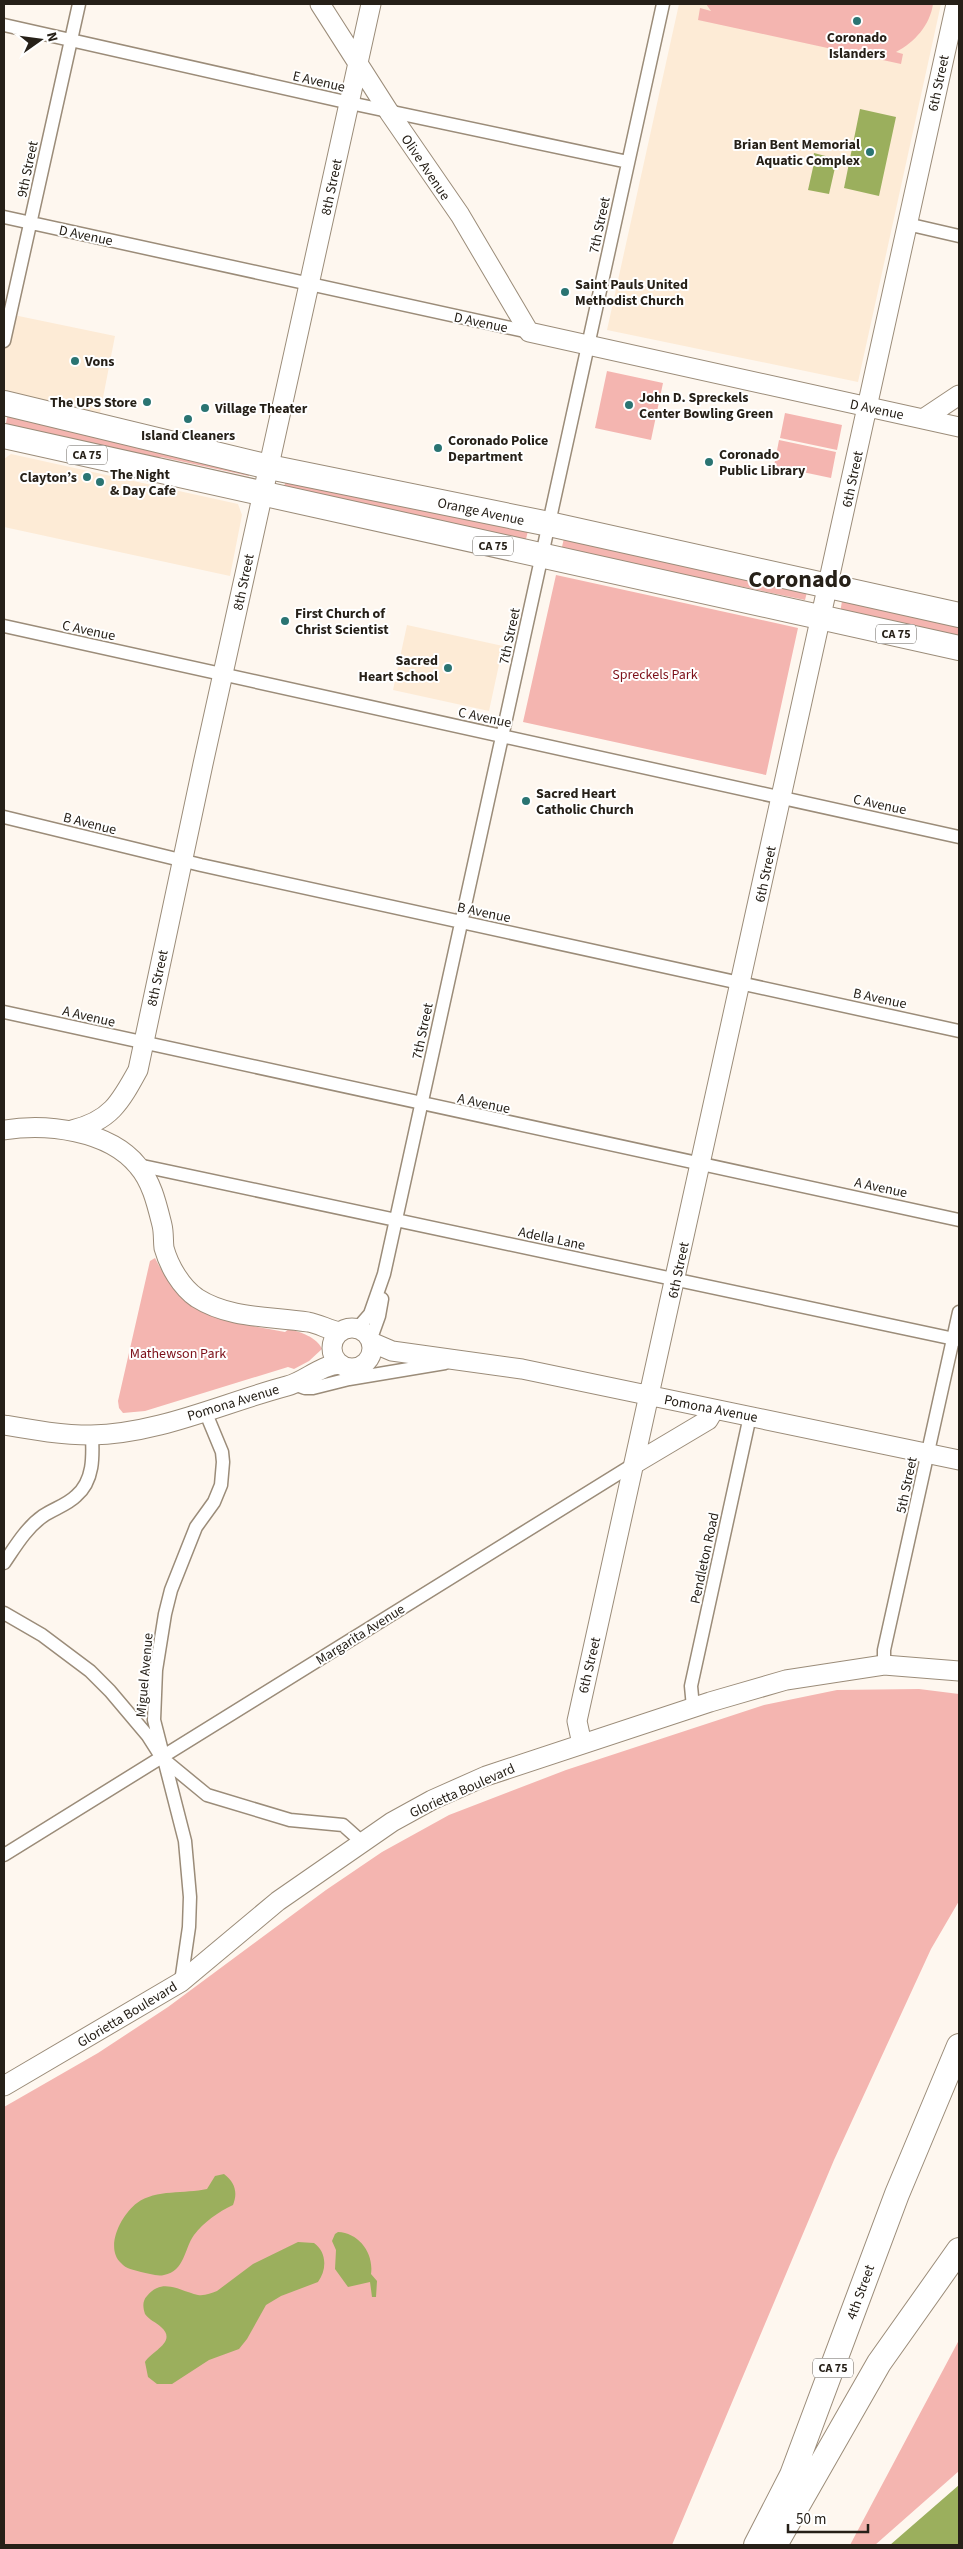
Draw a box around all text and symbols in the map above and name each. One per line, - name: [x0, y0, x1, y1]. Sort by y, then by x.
- north arrow: [15, 15, 65, 65]
- marker: Coronado Islanders: [851, 15, 863, 27]
- place label: Coronado Islanders: [827, 28, 887, 64]
- text: N: [41, 30, 62, 44]
- street label: 6th Street: [923, 53, 955, 113]
- street label: E Avenue: [291, 66, 347, 98]
- street label: Olive Avenue: [396, 131, 455, 205]
- place label: Brian Bent Memorial Aquatic Complex: [734, 135, 860, 171]
- street label: 9th Street: [12, 139, 44, 199]
- marker: Brian Bent Memorial Aquatic Complex: [864, 146, 876, 158]
- street label: 8th Street: [316, 157, 348, 217]
- street label: 7th Street: [584, 195, 616, 255]
- street label: D Avenue: [57, 221, 115, 251]
- place label: Saint Pauls United Methodist Church: [575, 275, 688, 311]
- marker: Saint Pauls United Methodist Church: [559, 286, 571, 298]
- street label: D Avenue: [452, 308, 510, 338]
- place label: Vons: [84, 352, 115, 372]
- marker: Vons: [69, 355, 81, 367]
- place label: John D. Spreckels Center Bowling Green: [639, 388, 773, 424]
- place label: The UPS Store: [50, 393, 137, 413]
- street label: D Avenue: [848, 395, 906, 425]
- marker: The UPS Store: [141, 396, 153, 408]
- place label: Village Theater: [214, 399, 308, 419]
- marker: John D. Spreckels Center Bowling Green: [623, 399, 635, 411]
- marker: Village Theater: [199, 402, 211, 414]
- marker: Island Cleaners: [182, 413, 194, 425]
- place label: Island Cleaners: [141, 426, 235, 446]
- place label: Coronado Police Department: [448, 431, 548, 467]
- marker: Coronado Police Department: [432, 442, 444, 454]
- place label: Coronado Public Library: [719, 445, 806, 481]
- road number: CA 75: [67, 446, 107, 464]
- street label: 6th Street: [837, 449, 869, 509]
- marker: Coronado Public Library: [703, 456, 715, 468]
- place label: The Night & Day Cafe: [110, 465, 176, 501]
- place label: Clayton’s: [19, 468, 77, 488]
- marker: Clayton’s: [81, 471, 93, 483]
- marker: The Night & Day Cafe: [94, 476, 106, 488]
- street label: Orange Avenue: [436, 493, 526, 531]
- road number: CA 75: [473, 536, 513, 556]
- street label: 8th Street: [228, 552, 260, 612]
- district label: Coronado: [748, 562, 852, 597]
- place label: First Church of Christ Scientist: [295, 604, 389, 640]
- street label: 7th Street: [494, 606, 526, 666]
- marker: First Church of Christ Scientist: [279, 615, 291, 627]
- street label: C Avenue: [60, 616, 117, 646]
- road number: CA 75: [876, 624, 916, 644]
- place label: Sacred Heart School: [358, 651, 438, 687]
- marker: Sacred Heart School: [442, 662, 454, 674]
- park label: Spreckels Park: [612, 665, 698, 685]
- street label: C Avenue: [456, 703, 513, 733]
- place label: Sacred Heart Catholic Church: [536, 784, 634, 820]
- street label: C Avenue: [851, 790, 908, 820]
- marker: Sacred Heart Catholic Church: [520, 795, 532, 807]
- street label: B Avenue: [61, 808, 119, 840]
- street label: 6th Street: [750, 844, 782, 904]
- street label: B Avenue: [455, 898, 512, 928]
- street label: 8th Street: [142, 948, 174, 1008]
- street label: B Avenue: [851, 984, 908, 1014]
- street label: A Avenue: [60, 1001, 117, 1033]
- street label: 7th Street: [407, 1001, 439, 1061]
- street label: A Avenue: [456, 1089, 512, 1119]
- street label: A Avenue: [853, 1173, 909, 1203]
- street label: Adella Lane: [517, 1222, 587, 1256]
- street label: 6th Street: [663, 1240, 695, 1300]
- park label: Mathewson Park: [130, 1344, 226, 1364]
- street label: Pomona Avenue: [185, 1379, 282, 1426]
- street label: Pomona Avenue: [662, 1390, 759, 1428]
- street label: 5th Street: [891, 1455, 923, 1515]
- street label: Pendleton Road: [686, 1511, 724, 1606]
- street label: Margarita Avenue: [312, 1599, 409, 1670]
- street label: Miguel Avenue: [131, 1632, 159, 1718]
- street label: 6th Street: [574, 1635, 606, 1695]
- street label: Glorietta Boulevard: [407, 1759, 518, 1823]
- street label: Glorietta Boulevard: [74, 1977, 181, 2053]
- street label: 4th Street: [842, 2262, 880, 2323]
- road number: CA 75: [813, 2358, 853, 2378]
- scale bar: [788, 2502, 868, 2534]
- text: 50 m: [796, 2509, 826, 2530]

